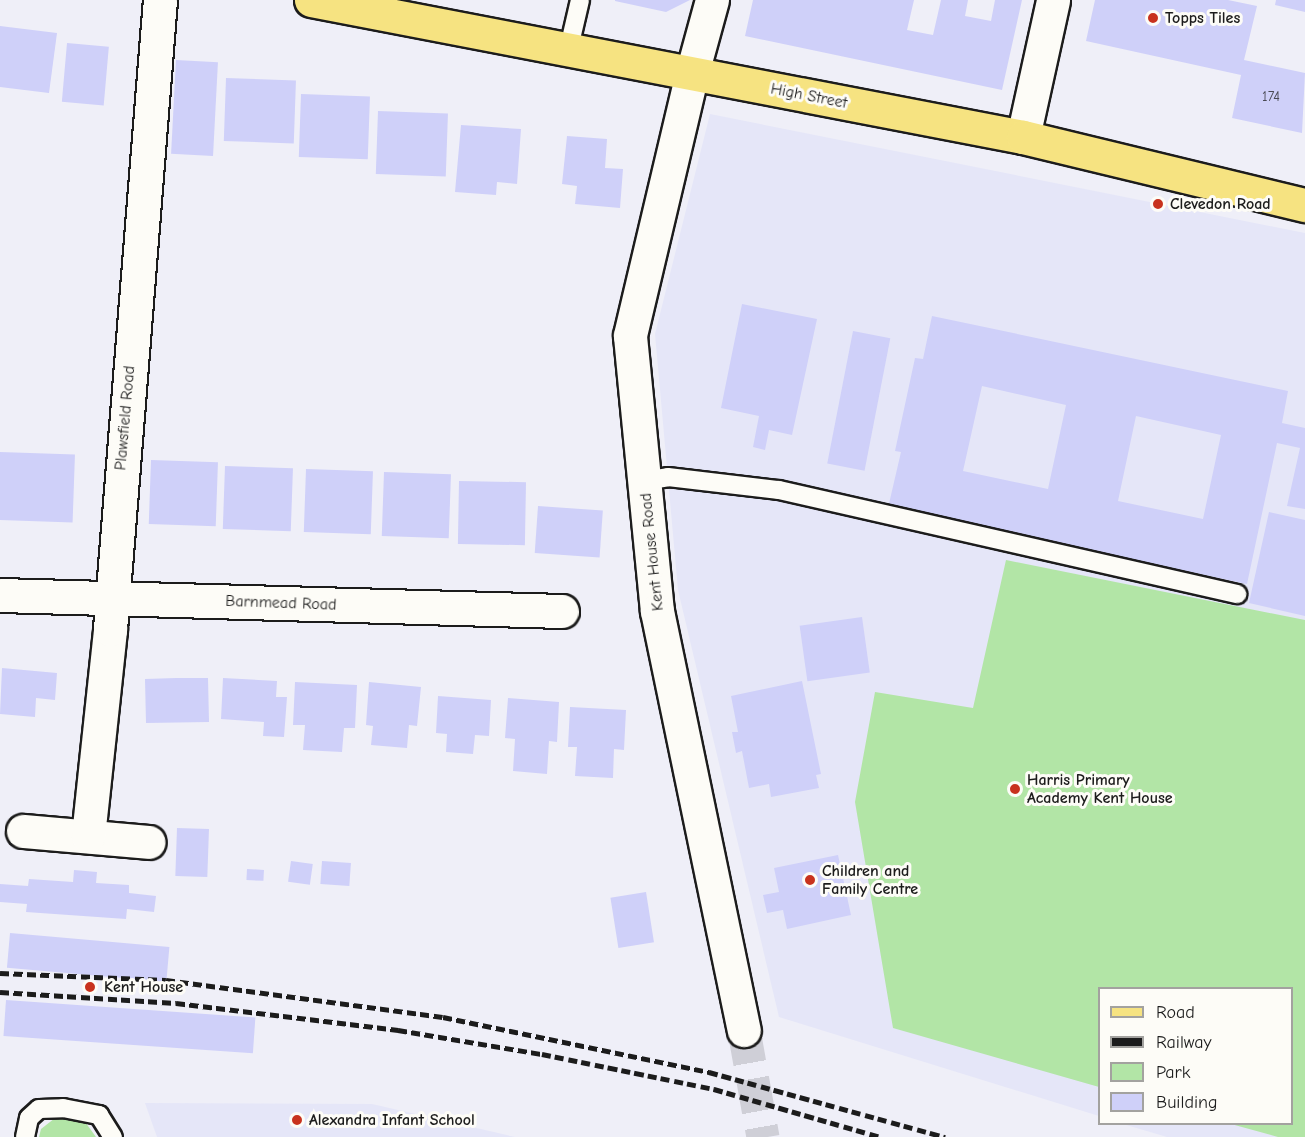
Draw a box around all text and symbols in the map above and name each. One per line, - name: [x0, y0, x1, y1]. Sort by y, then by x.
- place label: Topps Tiles: [1165, 8, 1240, 28]
- marker: Topps Tiles: [1146, 11, 1160, 25]
- street label: High Street: [769, 79, 849, 113]
- house number: 174: [1262, 89, 1280, 105]
- place label: Clevedon Road: [1170, 194, 1271, 214]
- marker: Clevedon Road: [1151, 197, 1165, 211]
- street label: Plawsfield Road: [111, 365, 139, 471]
- street label: Kent House Road: [636, 492, 668, 612]
- street label: Barnmead Road: [225, 591, 337, 615]
- place label: Harris Primary Academy Kent House: [1027, 770, 1173, 808]
- marker: Harris Primary Academy Kent House: [1008, 782, 1022, 796]
- place label: Children and Family Centre: [822, 861, 918, 899]
- marker: Children and Family Centre: [803, 873, 817, 887]
- place label: Kent House: [104, 977, 183, 997]
- marker: Kent House: [81, 978, 99, 996]
- legend: [1098, 987, 1293, 1125]
- text: Road: [1156, 1002, 1195, 1023]
- text: Railway: [1156, 1032, 1212, 1053]
- text: Park: [1156, 1062, 1190, 1083]
- text: Building: [1156, 1092, 1218, 1113]
- place label: Alexandra Infant School: [309, 1110, 475, 1130]
- marker: Alexandra Infant School: [290, 1113, 304, 1127]

